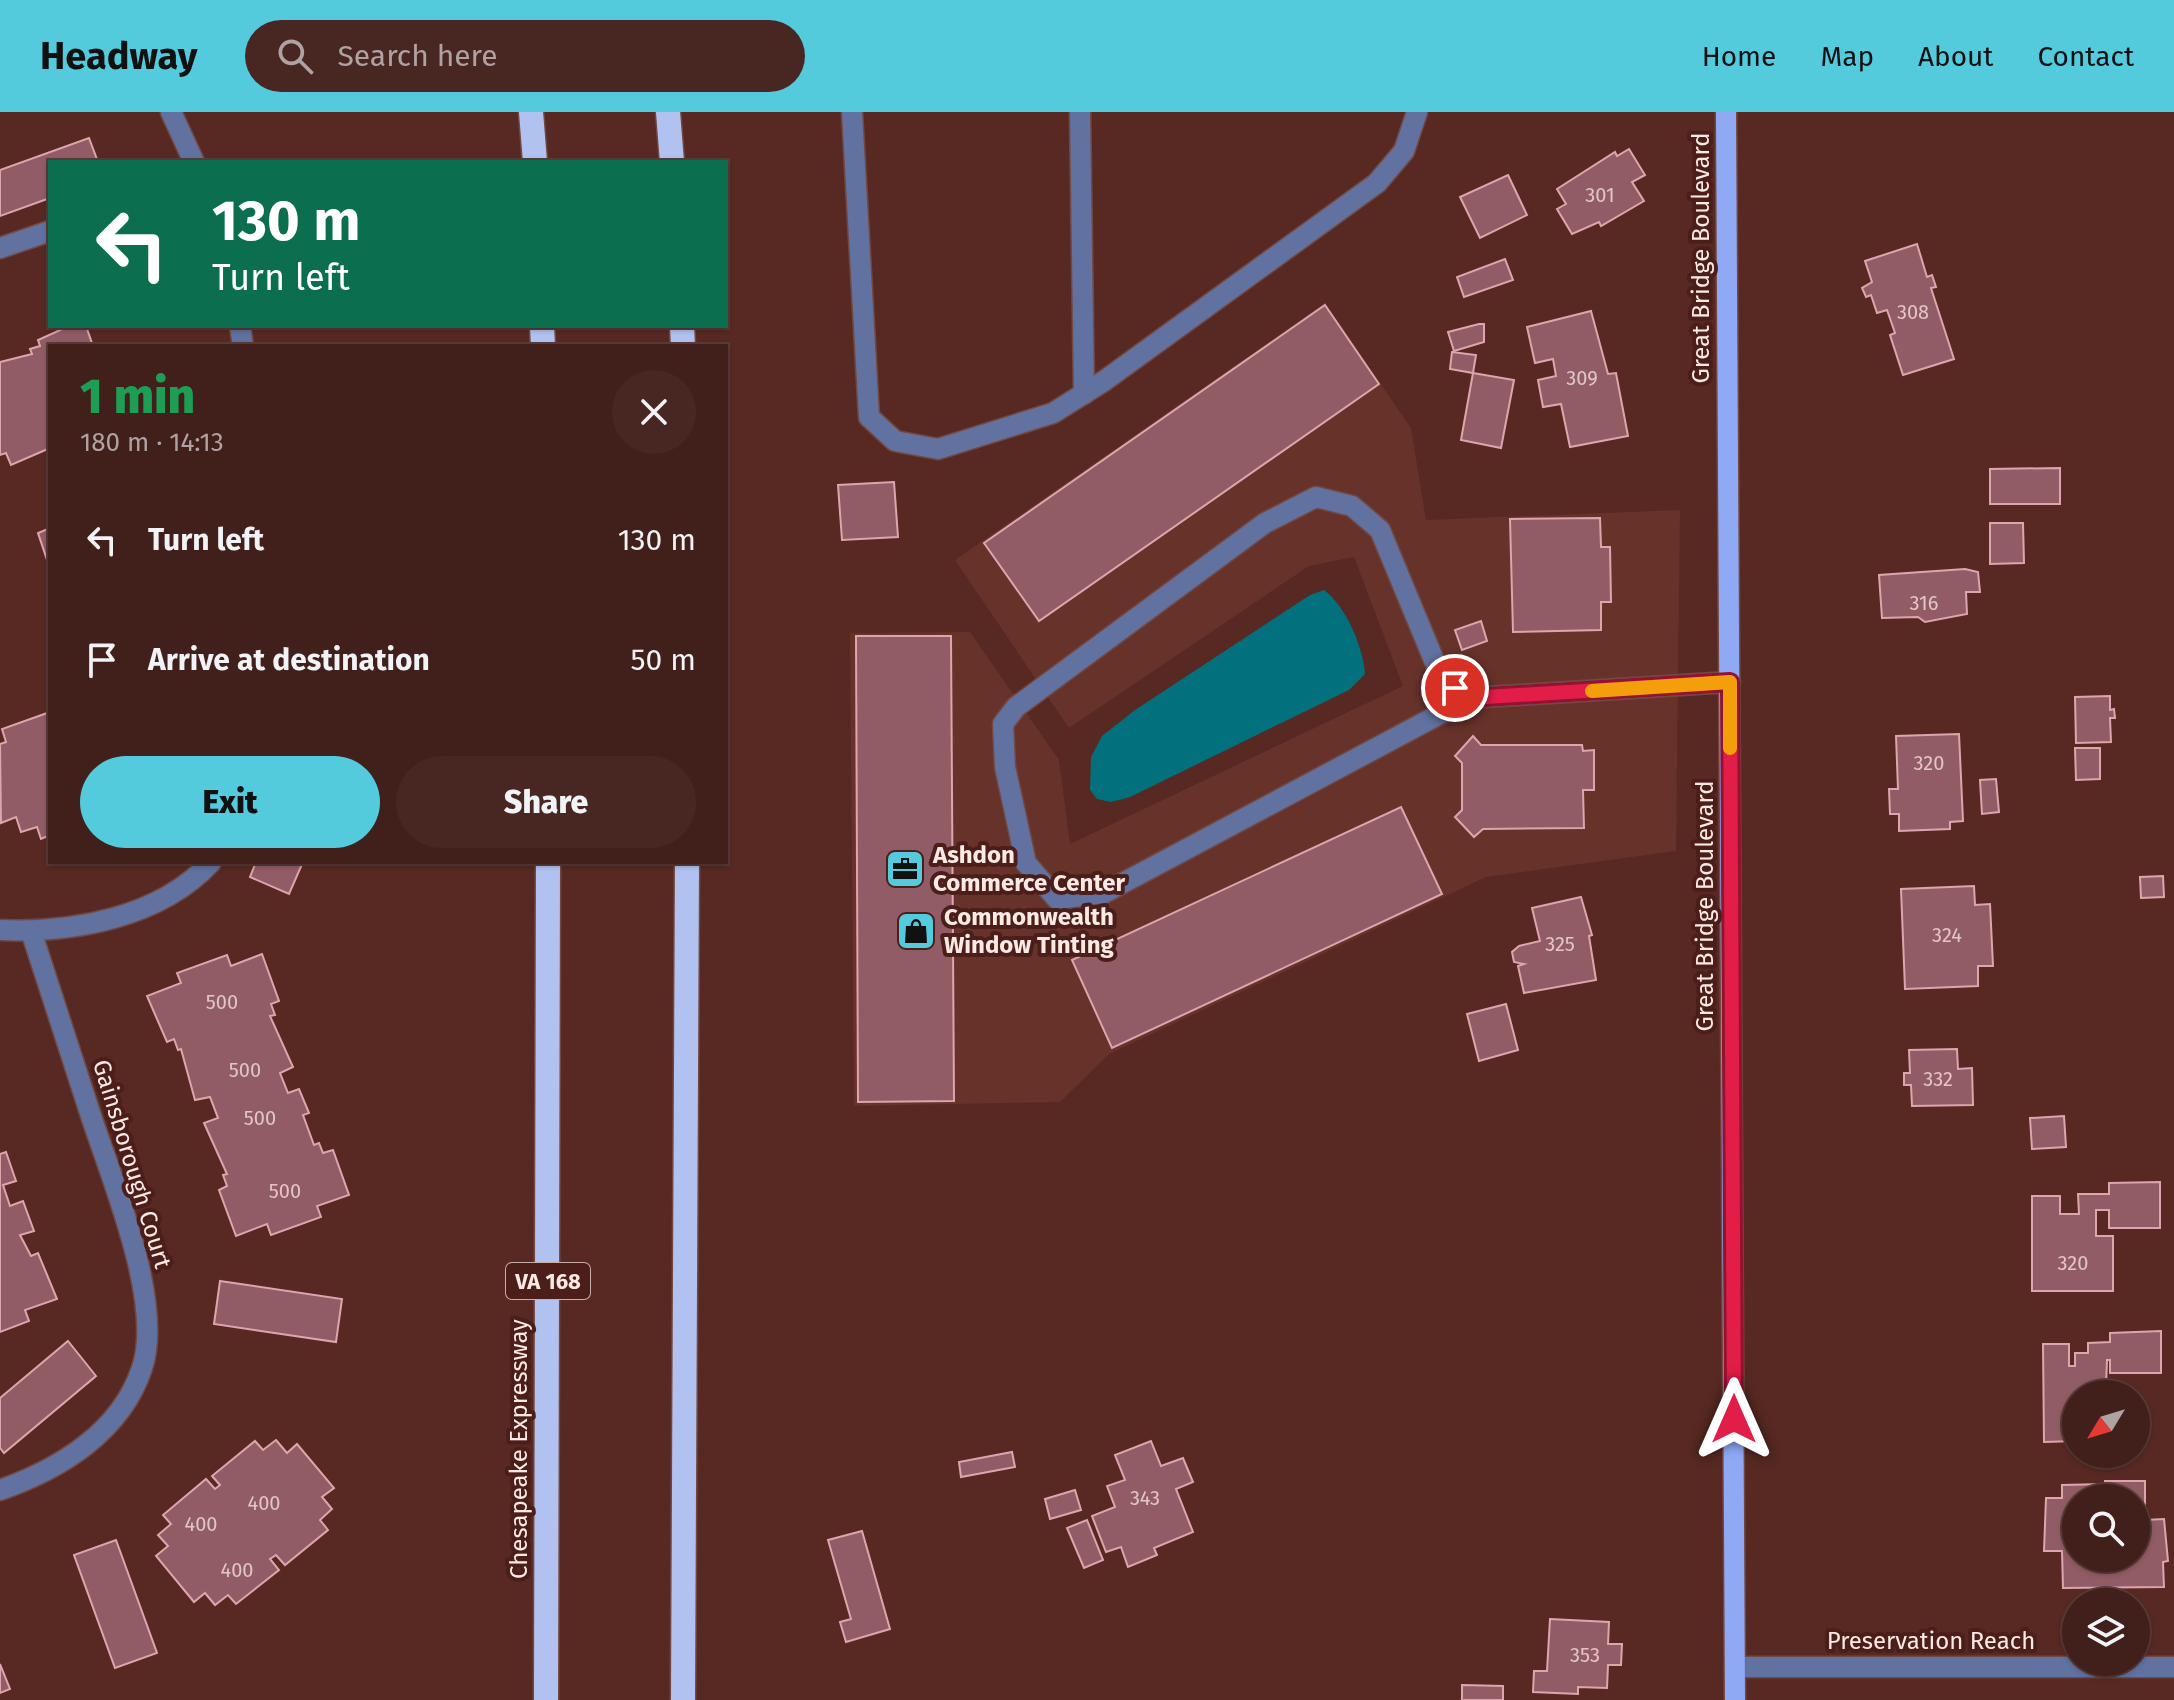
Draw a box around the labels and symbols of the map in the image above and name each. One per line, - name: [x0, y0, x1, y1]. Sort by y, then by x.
- street label: Great Bridge Boulevard: [1687, 133, 1715, 383]
- house number: 301: [1585, 183, 1615, 207]
- house number: 308: [1897, 300, 1929, 324]
- house number: 309: [1566, 366, 1598, 390]
- house number: 316: [1910, 591, 1938, 615]
- pin: [1421, 654, 1489, 722]
- house number: 320: [1914, 751, 1944, 775]
- street label: Great Bridge Boulevard: [1691, 781, 1719, 1031]
- place label: Ashdon Commerce Center: [932, 841, 1125, 897]
- office icon: Ashdon Commerce Center: [884, 848, 926, 890]
- place label: Commonwealth Window Tinting: [944, 903, 1114, 959]
- shop icon: Commonwealth Window Tinting: [895, 910, 937, 952]
- house number: 324: [1932, 923, 1962, 947]
- house number: 325: [1545, 932, 1575, 956]
- house number: 500: [206, 990, 238, 1014]
- street label: Gainsborough Court: [87, 1056, 177, 1272]
- house number: 500: [229, 1058, 261, 1082]
- house number: 332: [1923, 1067, 1953, 1091]
- house number: 500: [244, 1106, 276, 1130]
- house number: 500: [269, 1179, 301, 1203]
- house number: 320: [2058, 1251, 2088, 1275]
- road number: VA 168: [506, 1263, 590, 1299]
- street label: Chesapeake Expressway: [505, 1319, 533, 1579]
- position arrow: [1692, 1377, 1776, 1461]
- north arrow: [2062, 1380, 2150, 1468]
- house number: 343: [1130, 1486, 1160, 1510]
- house number: 400: [248, 1491, 280, 1515]
- house number: 400: [185, 1512, 217, 1536]
- house number: 400: [221, 1558, 253, 1582]
- street label: Preservation Reach: [1827, 1627, 2035, 1655]
- house number: 353: [1570, 1643, 1600, 1667]

